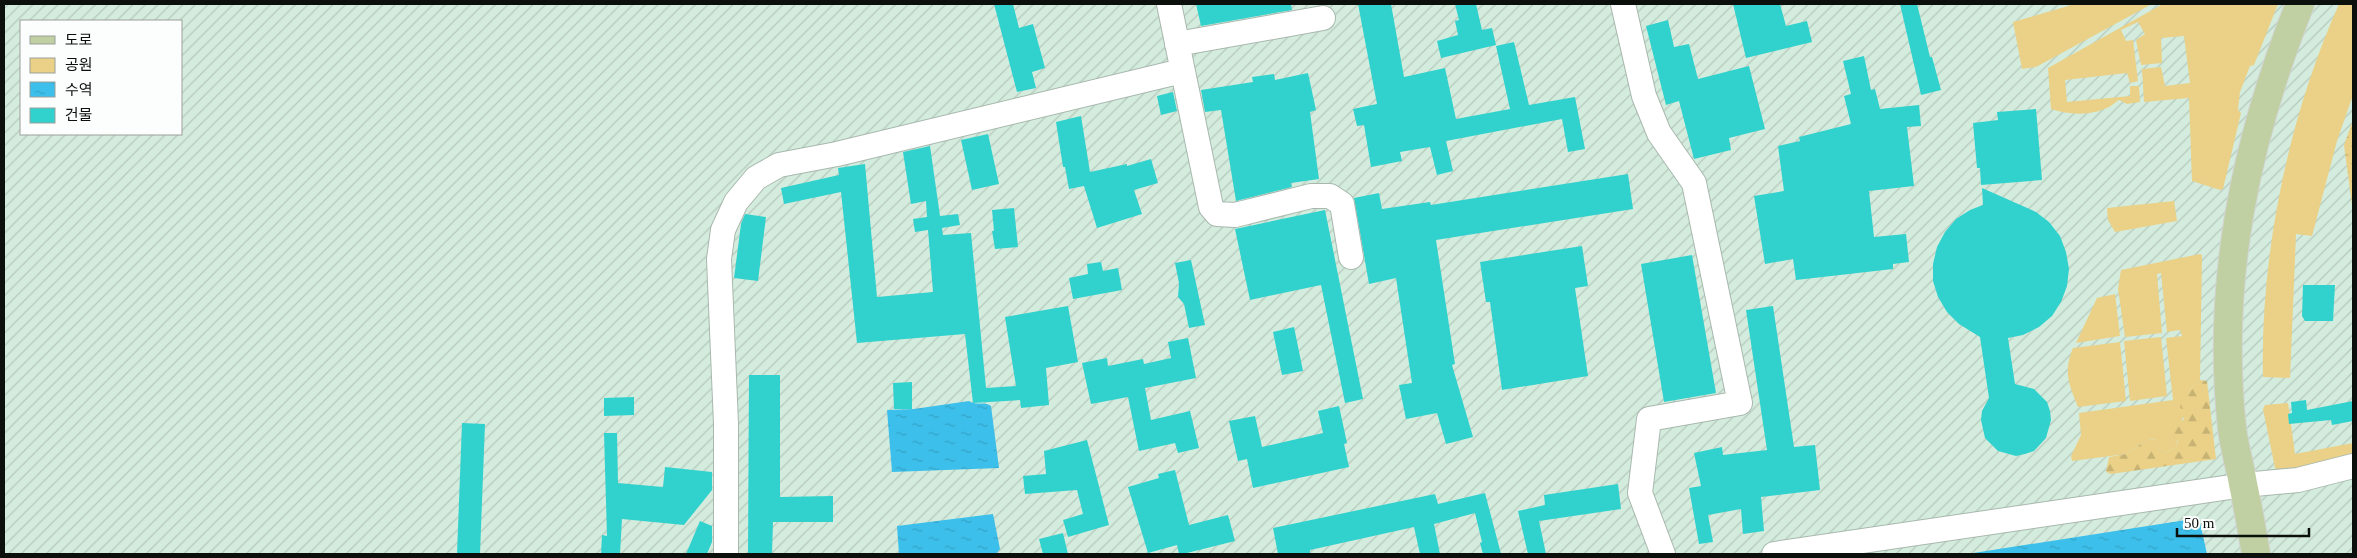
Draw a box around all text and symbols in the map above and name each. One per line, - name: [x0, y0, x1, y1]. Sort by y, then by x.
- legend: [20, 20, 182, 135]
- text: 도로: [65, 32, 93, 48]
- text: 공원: [65, 57, 93, 73]
- text: 수역: [65, 82, 93, 98]
- text: 건물: [65, 107, 93, 123]
- scale bar: [2177, 506, 2310, 538]
- text: 50 m: [2184, 515, 2215, 531]

